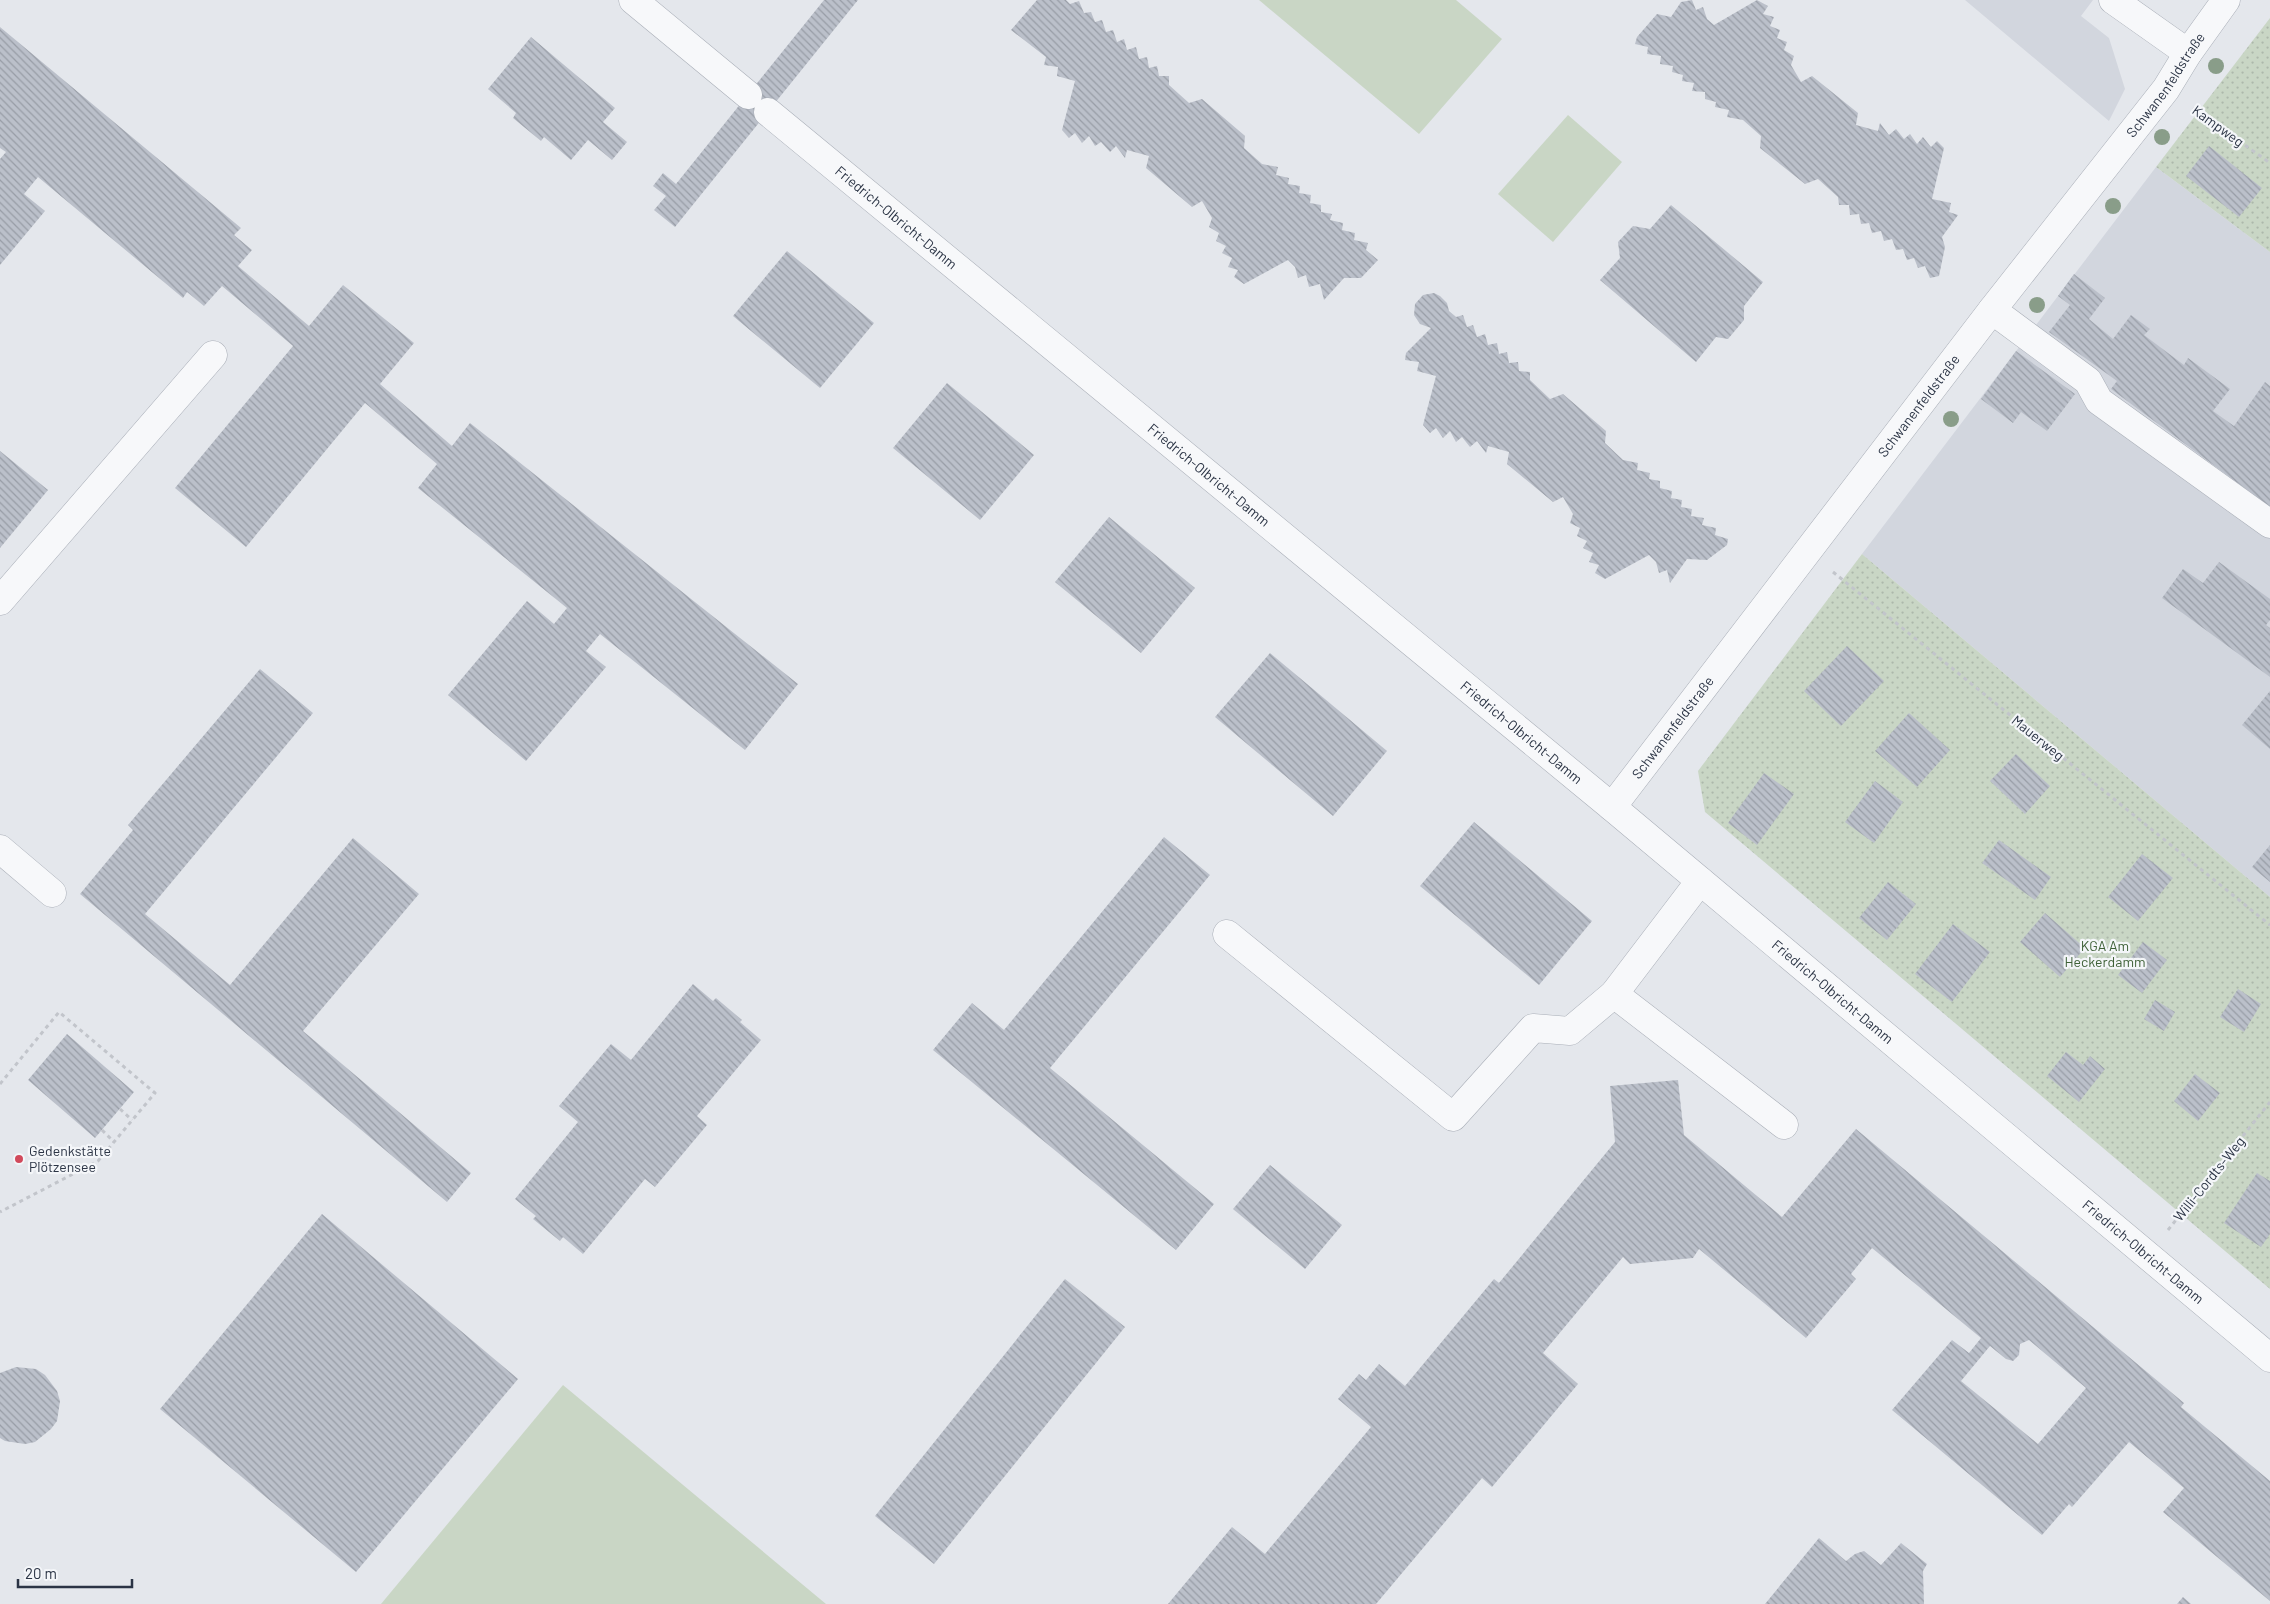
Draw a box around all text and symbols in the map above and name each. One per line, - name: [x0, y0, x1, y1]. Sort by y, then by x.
- street label: Schwanenfeldstraße: [2122, 29, 2208, 140]
- street label: Kampweg: [2189, 101, 2247, 150]
- street label: Friedrich-Olbricht-Damm: [832, 162, 961, 272]
- street label: Schwanenfeldstraße: [1874, 351, 1963, 460]
- street label: Friedrich-Olbricht-Damm: [1145, 419, 1274, 530]
- street label: Schwanenfeldstraße: [1628, 673, 1717, 782]
- street label: Friedrich-Olbricht-Damm: [1457, 677, 1586, 787]
- street label: Mauerweg: [2009, 711, 2068, 764]
- street label: Friedrich-Olbricht-Damm: [1769, 936, 1897, 1047]
- park label: KGA Am Heckerdamm: [2064, 937, 2146, 970]
- street label: Willi-Cordts-Weg: [2169, 1133, 2248, 1224]
- place label: Gedenkstätte Plötzensee: [29, 1142, 111, 1175]
- marker: Gedenkstätte Plötzensee: [13, 1153, 25, 1165]
- street label: Friedrich-Olbricht-Damm: [2079, 1196, 2207, 1307]
- scale bar: [18, 1556, 131, 1588]
- text: 20 m: [25, 1564, 57, 1582]

